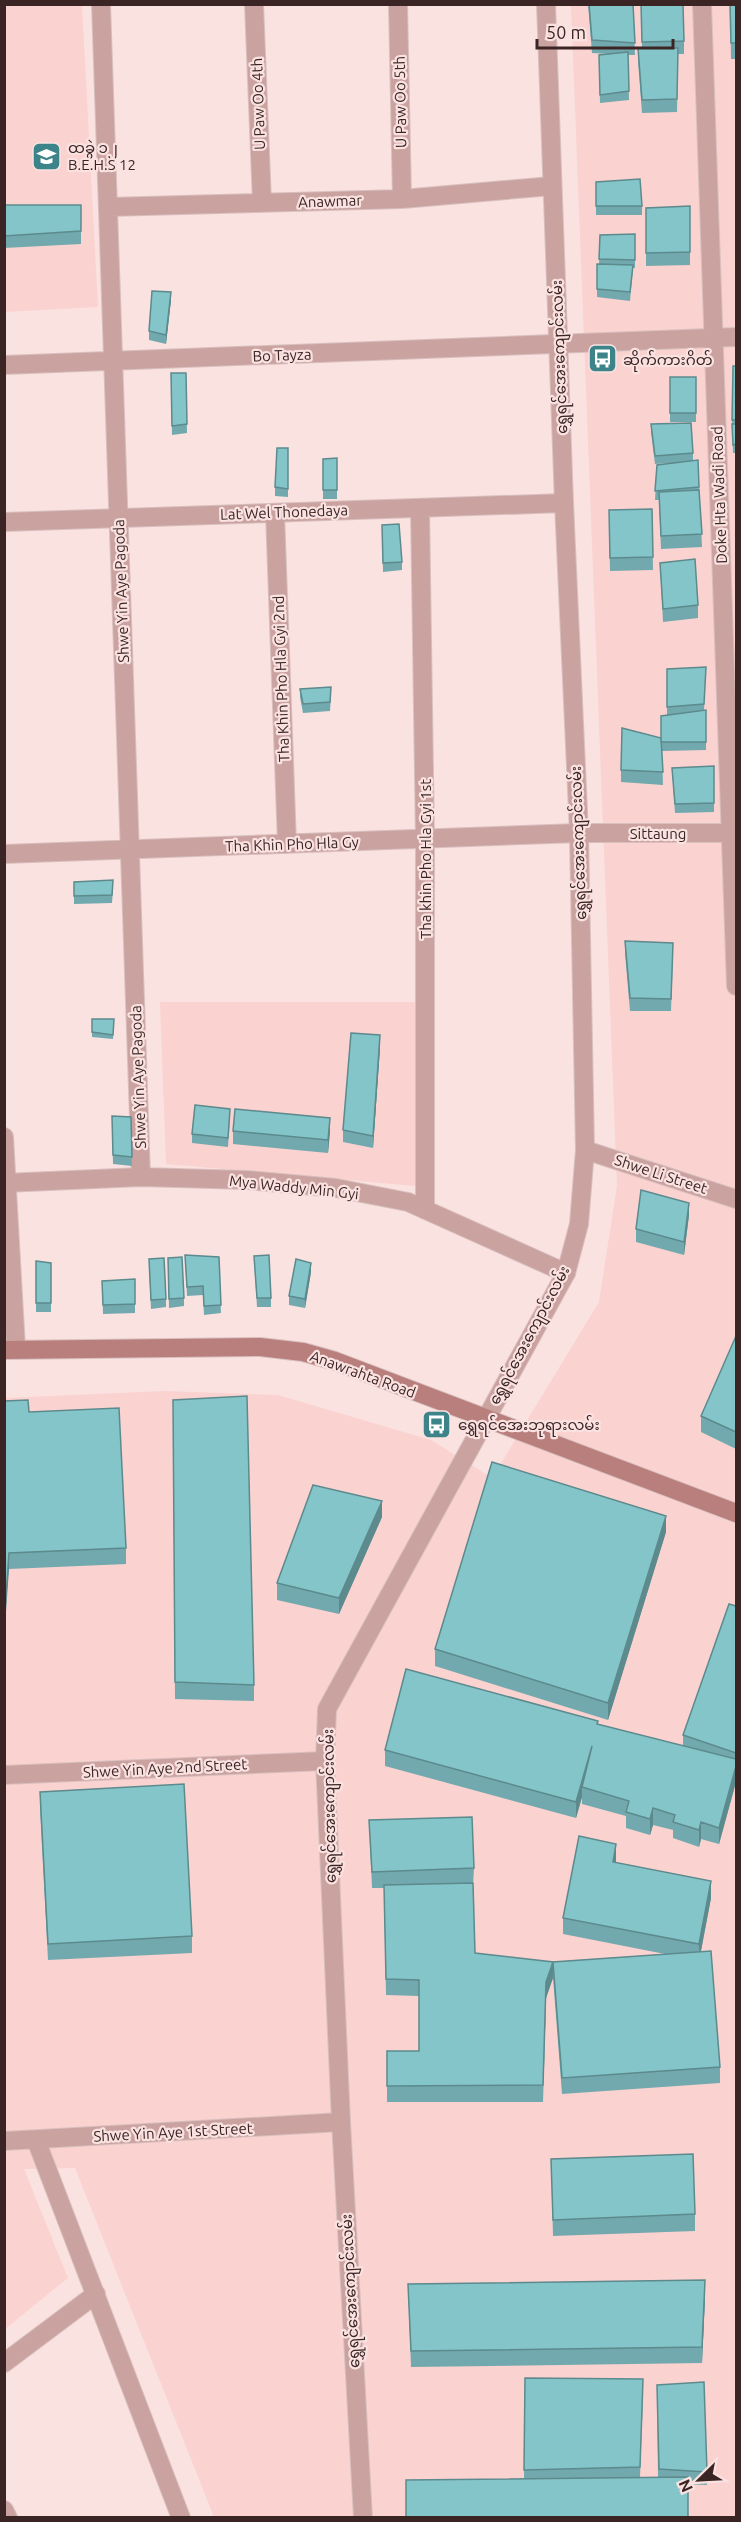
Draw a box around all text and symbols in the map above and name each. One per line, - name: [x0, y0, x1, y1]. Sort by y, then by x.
- scale bar: [537, 12, 674, 50]
- text: 50 m: [546, 22, 586, 42]
- street label: U Paw Oo 5th: [391, 56, 409, 148]
- street label: U Paw Oo 4th: [248, 58, 268, 150]
- place label: ထခွဲ ၁၂ B.E.H.S 12: [68, 139, 136, 173]
- school or university icon: ထခွဲ ၁၂ B.E.H.S 12: [31, 140, 63, 172]
- street label: Anawmar: [298, 191, 363, 211]
- street label: ရွှေရင်အေးကျောင်းလမ်း: [547, 280, 574, 434]
- bus stop icon: ဆိုက်ကားဂိတ်: [586, 343, 618, 375]
- street label: Bo Tayza: [252, 345, 312, 365]
- place label: ဆိုက်ကားဂိတ်: [623, 350, 713, 372]
- street label: Doke Hta Wadi Road: [708, 426, 730, 564]
- street label: Lat Wel Thonedaya: [220, 501, 348, 523]
- street label: Shwe Yin Aye Pagoda: [110, 519, 132, 663]
- street label: Tha Khin Pho Hla Gyi 2nd: [270, 595, 292, 763]
- street label: ရွှေရင်အေးကျောင်းလမ်း: [566, 766, 593, 920]
- street label: Tha khin Pho Hla Gyi 1st: [417, 779, 434, 939]
- street label: Sittaung: [630, 825, 686, 842]
- street label: Tha Khin Pho Hla Gy: [225, 833, 359, 855]
- street label: Shwe Yin Aye Pagoda: [127, 1005, 149, 1149]
- street label: Shwe Li Street: [613, 1151, 710, 1197]
- street label: Mya Waddy Min Gyi: [228, 1172, 360, 1202]
- street label: ရွှေရင်အေးကျောင်းလမ်း: [484, 1262, 576, 1409]
- street label: Anawrahta Road: [308, 1347, 418, 1401]
- bus stop icon: ရွှေရင်အေးဘုရားလမ်း: [421, 1408, 453, 1440]
- place label: ရွှေရင်အေးဘုရားလမ်း: [458, 1415, 600, 1437]
- street label: ရွှေရင်အေးကျောင်းလမ်း: [318, 1729, 343, 1883]
- street label: Shwe Yin Aye 2nd Street: [82, 1755, 248, 1781]
- street label: Shwe Yin Aye 1st Street: [93, 2119, 253, 2145]
- street label: ရွှေရင်အေးကျောင်းလမ်း: [336, 2213, 367, 2368]
- north arrow: [669, 2450, 729, 2510]
- text: N: [675, 2477, 696, 2495]

